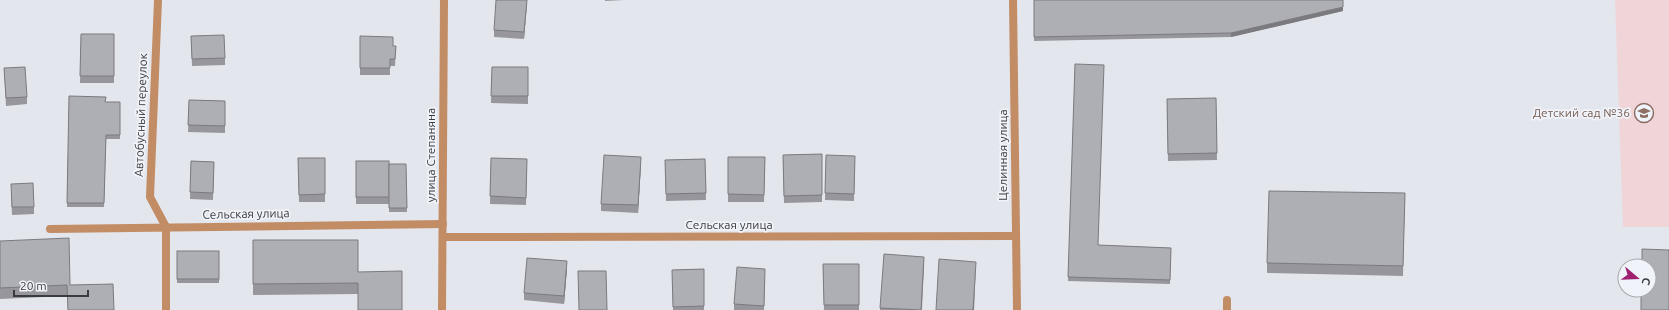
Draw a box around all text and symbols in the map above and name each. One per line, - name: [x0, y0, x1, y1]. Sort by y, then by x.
- street label: Автобусный переулок: [132, 53, 149, 177]
- school or university icon: Детский сад №36: [1633, 102, 1655, 124]
- place label: Детский сад №36: [1533, 106, 1630, 119]
- street label: улица Степаняна: [424, 108, 437, 202]
- street label: Целинная улица: [996, 109, 1009, 201]
- street label: Сельская улица: [202, 206, 290, 221]
- street label: Сельская улица: [685, 218, 773, 231]
- north arrow: [1617, 258, 1657, 298]
- scale bar: [14, 272, 88, 298]
- text: С: [1640, 276, 1653, 287]
- text: 20 m: [20, 279, 47, 292]

